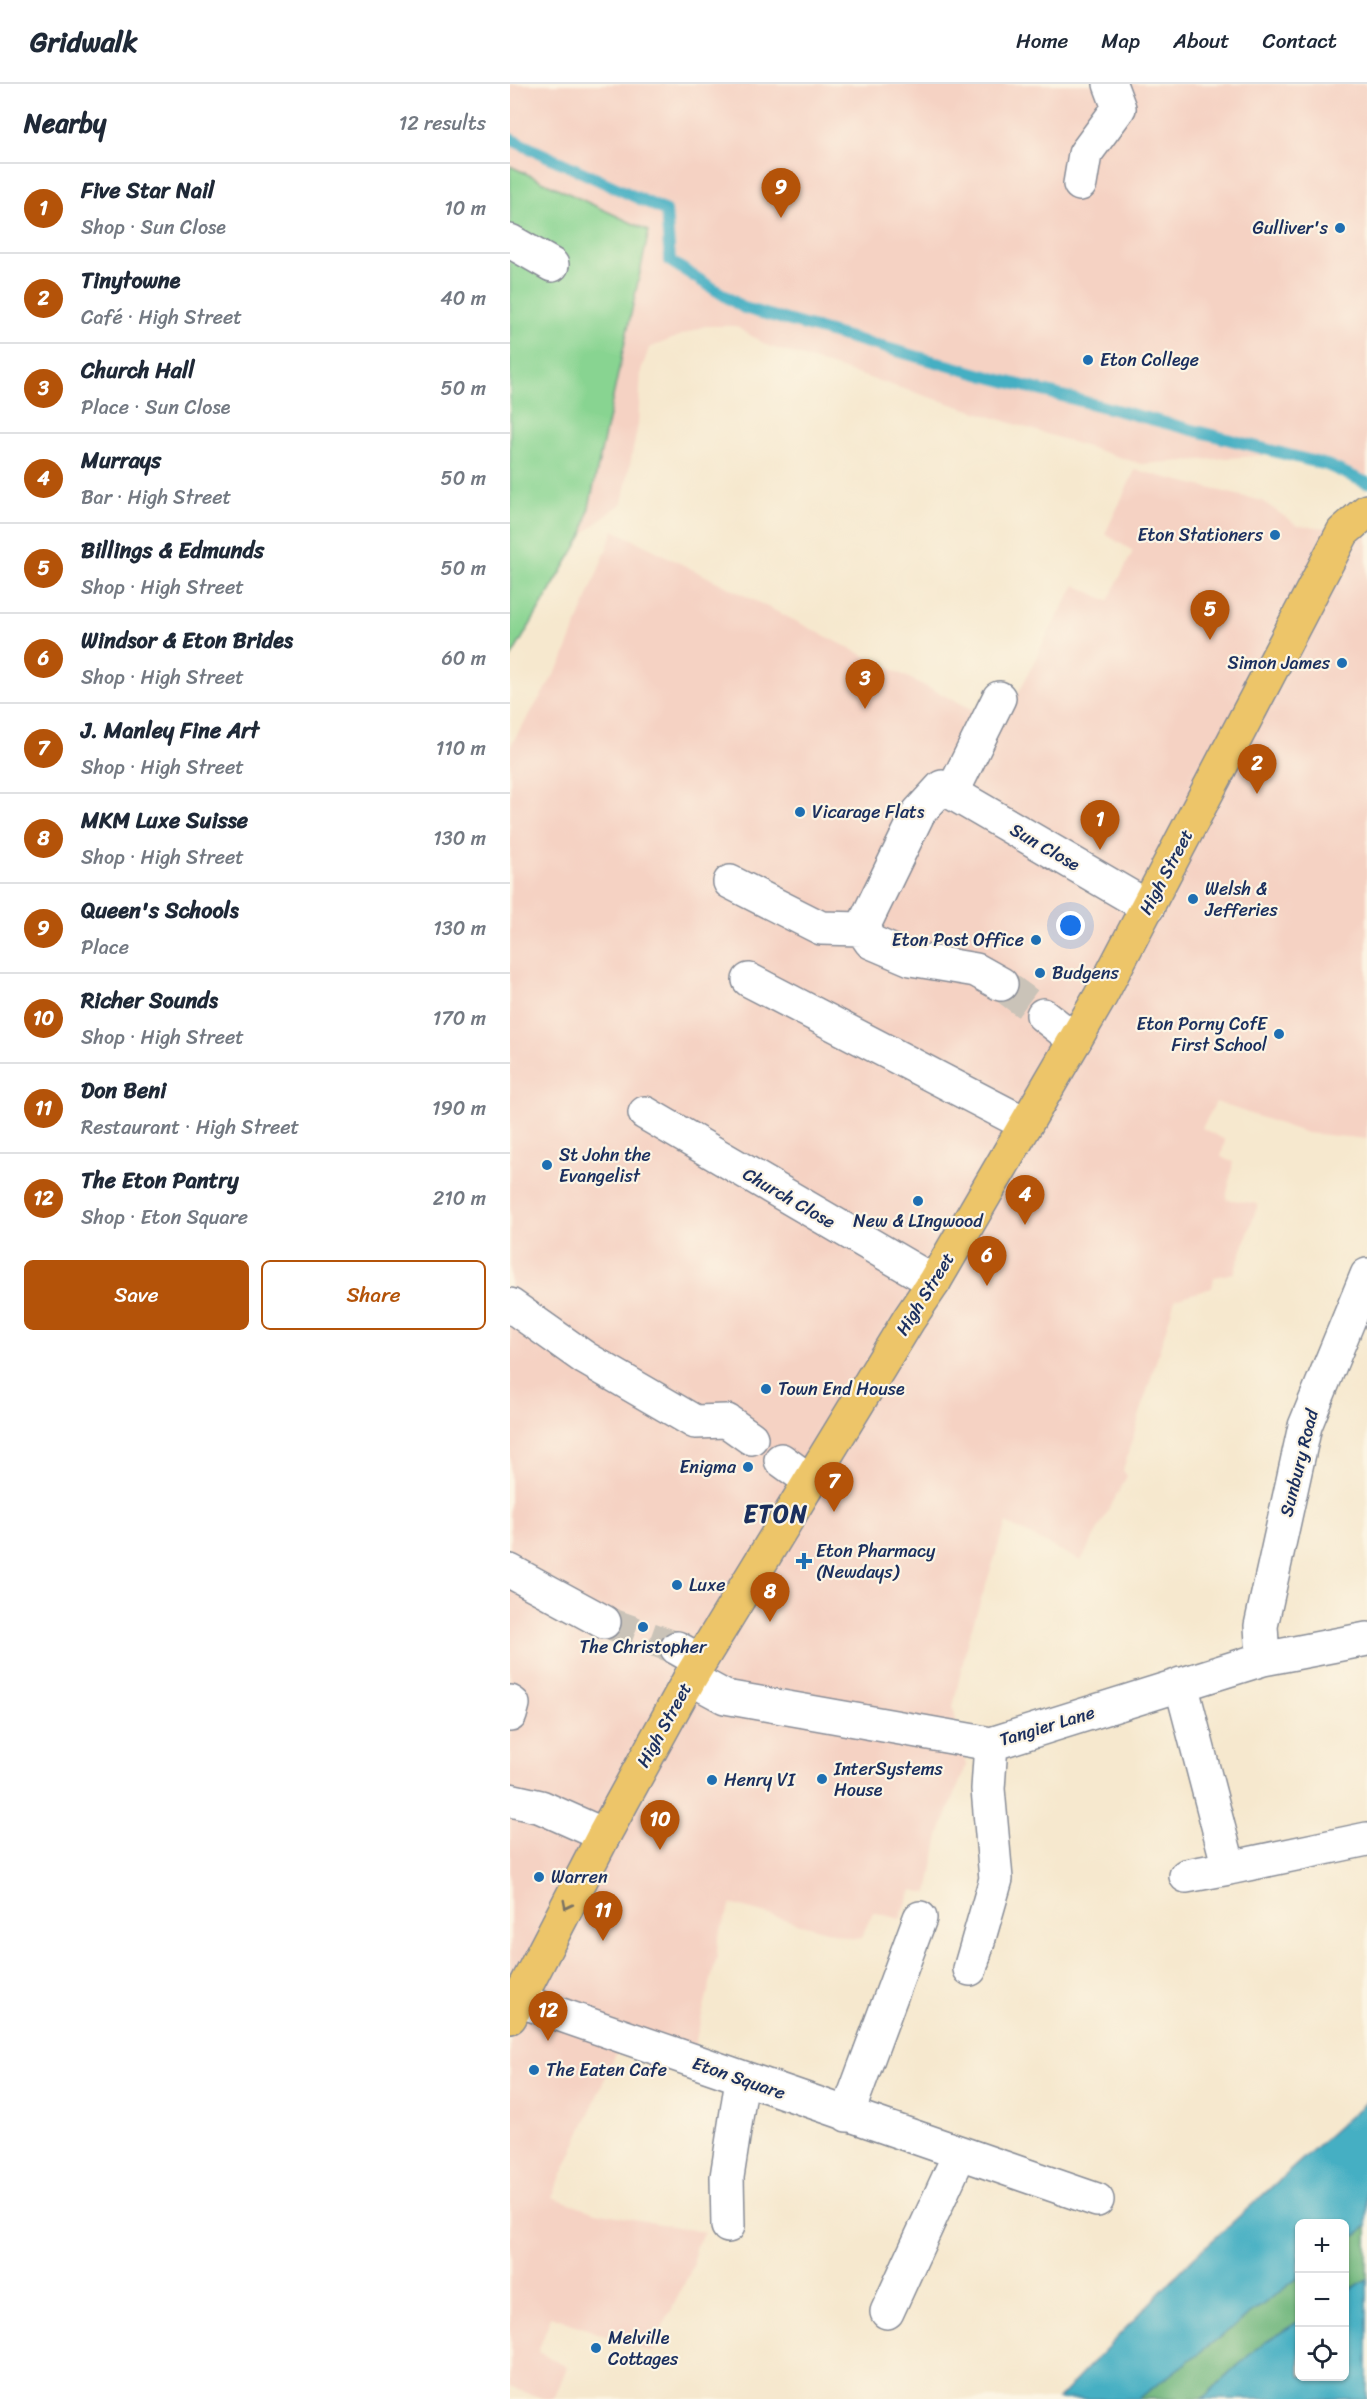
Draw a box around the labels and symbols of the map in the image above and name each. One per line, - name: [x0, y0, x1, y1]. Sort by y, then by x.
- pin: 9: [762, 168, 800, 218]
- place label: Gulliver's: [1252, 212, 1329, 244]
- marker: Gulliver's: [1333, 221, 1347, 235]
- place label: Eton College: [1100, 344, 1199, 376]
- marker: Eton College: [1081, 353, 1095, 367]
- place label: Eton Stationers: [1137, 519, 1264, 551]
- marker: Eton Stationers: [1268, 528, 1282, 542]
- pin: 5: [1190, 590, 1230, 640]
- place label: Simon James: [1228, 647, 1331, 679]
- marker: Simon James: [1335, 656, 1349, 670]
- pin: 3: [846, 660, 884, 709]
- pin: 2: [1238, 744, 1276, 794]
- place label: Vicarage Flats: [812, 796, 925, 828]
- pin: 1: [1080, 800, 1120, 850]
- marker: Vicarage Flats: [793, 805, 807, 819]
- street label: Sun Close: [1004, 814, 1087, 880]
- street label: High Street: [1130, 823, 1202, 921]
- place label: Welsh & Jefferies: [1204, 873, 1278, 926]
- marker: Welsh & Jefferies: [1186, 892, 1200, 906]
- your location: [1056, 911, 1085, 940]
- place label: Eton Post Office: [892, 924, 1024, 956]
- marker: Eton Post Office: [1029, 933, 1043, 947]
- place label: Budgens: [1052, 957, 1120, 989]
- marker: Budgens: [1033, 966, 1047, 980]
- place label: Eton Porny CofE First School: [1137, 1008, 1268, 1061]
- marker: Eton Porny CofE First School: [1272, 1027, 1286, 1041]
- place label: St John the Evangelist: [559, 1139, 651, 1192]
- marker: St John the Evangelist: [540, 1158, 554, 1172]
- street label: Church Close: [736, 1158, 842, 1238]
- pin: 4: [1006, 1176, 1044, 1225]
- marker: New & LIngwood: [911, 1194, 925, 1208]
- place label: New & LIngwood: [853, 1205, 984, 1237]
- pin: 6: [968, 1236, 1006, 1286]
- street label: High Street: [887, 1246, 963, 1342]
- place label: Town End House: [778, 1373, 905, 1405]
- marker: Town End House: [759, 1382, 773, 1396]
- street label: Sunbury Road: [1270, 1404, 1328, 1520]
- place label: Enigma: [679, 1451, 737, 1483]
- marker: Enigma: [741, 1460, 755, 1474]
- pin: 7: [814, 1462, 854, 1512]
- district label: ETON: [744, 1493, 808, 1535]
- place label: Eton Pharmacy (Newdays): [816, 1535, 936, 1588]
- marker: Eton Pharmacy (Newdays): [797, 1554, 811, 1568]
- place label: Luxe: [689, 1569, 725, 1601]
- pin: 8: [750, 1572, 790, 1622]
- marker: Luxe: [670, 1578, 684, 1592]
- marker: The Christopher: [636, 1620, 650, 1634]
- place label: The Christopher: [579, 1631, 708, 1663]
- street label: High Street: [627, 1676, 701, 1774]
- street label: Tangier Lane: [995, 1696, 1099, 1756]
- place label: InterSystems House: [833, 1753, 944, 1806]
- place label: Henry VI: [724, 1764, 797, 1796]
- marker: InterSystems House: [815, 1772, 829, 1786]
- marker: Henry VI: [705, 1773, 719, 1787]
- pin: 10: [640, 1800, 680, 1850]
- place label: Warren: [551, 1861, 608, 1893]
- marker: Warren: [532, 1870, 546, 1884]
- pin: 11: [584, 1892, 622, 1941]
- one-way arrow: [563, 1899, 574, 1910]
- pin: 12: [528, 1992, 567, 2041]
- street label: Eton Square: [688, 2047, 790, 2109]
- place label: The Eaten Cafe: [546, 2054, 667, 2086]
- marker: The Eaten Cafe: [527, 2063, 541, 2077]
- place label: Melville Cottages: [608, 2322, 679, 2375]
- marker: Melville Cottages: [589, 2341, 603, 2355]

